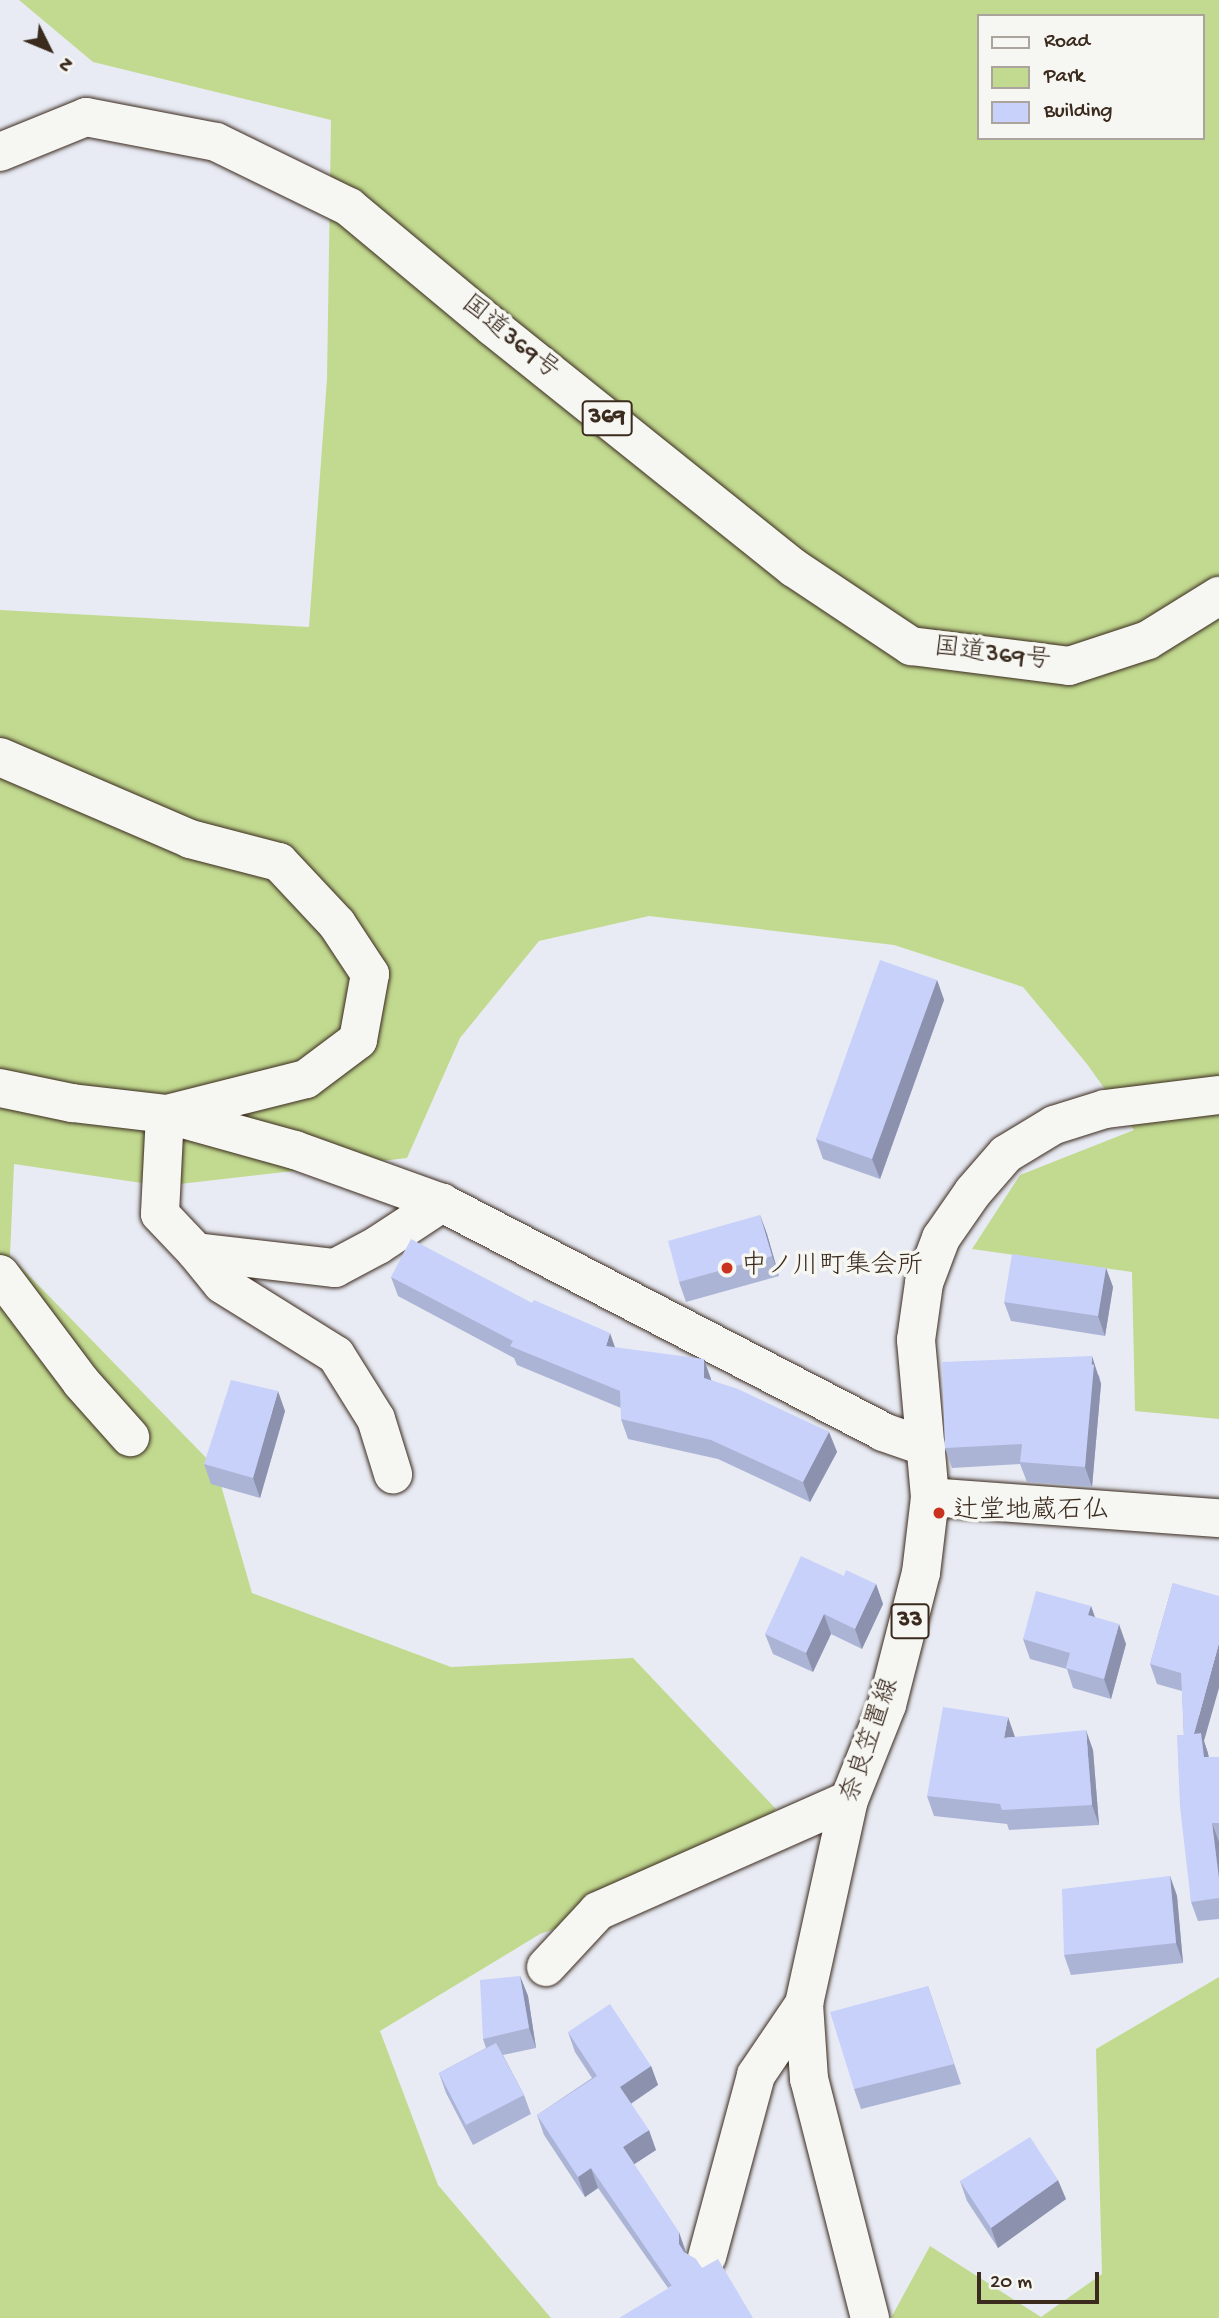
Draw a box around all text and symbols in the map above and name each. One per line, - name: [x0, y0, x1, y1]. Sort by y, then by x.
- north arrow: [14, 14, 84, 84]
- legend: [978, 14, 1205, 140]
- text: Road: [1044, 30, 1090, 55]
- text: N: [52, 51, 77, 76]
- text: Park: [1044, 65, 1084, 90]
- text: Building: [1044, 100, 1113, 125]
- street label: 国道369号: [453, 290, 565, 388]
- road number: 369: [581, 398, 633, 438]
- street label: 国道369号: [932, 633, 1052, 679]
- place label: 中ノ川町集会所: [741, 1252, 923, 1284]
- marker: 中ノ川町集会所: [719, 1260, 735, 1276]
- place label: 辻堂地蔵石仏: [953, 1497, 1109, 1529]
- marker: 辻堂地蔵石仏: [931, 1505, 947, 1521]
- road number: 33: [889, 1601, 931, 1642]
- street label: 奈良笠置線: [836, 1674, 908, 1808]
- scale bar: [981, 2258, 1104, 2302]
- text: 20 m: [990, 2271, 1032, 2296]

